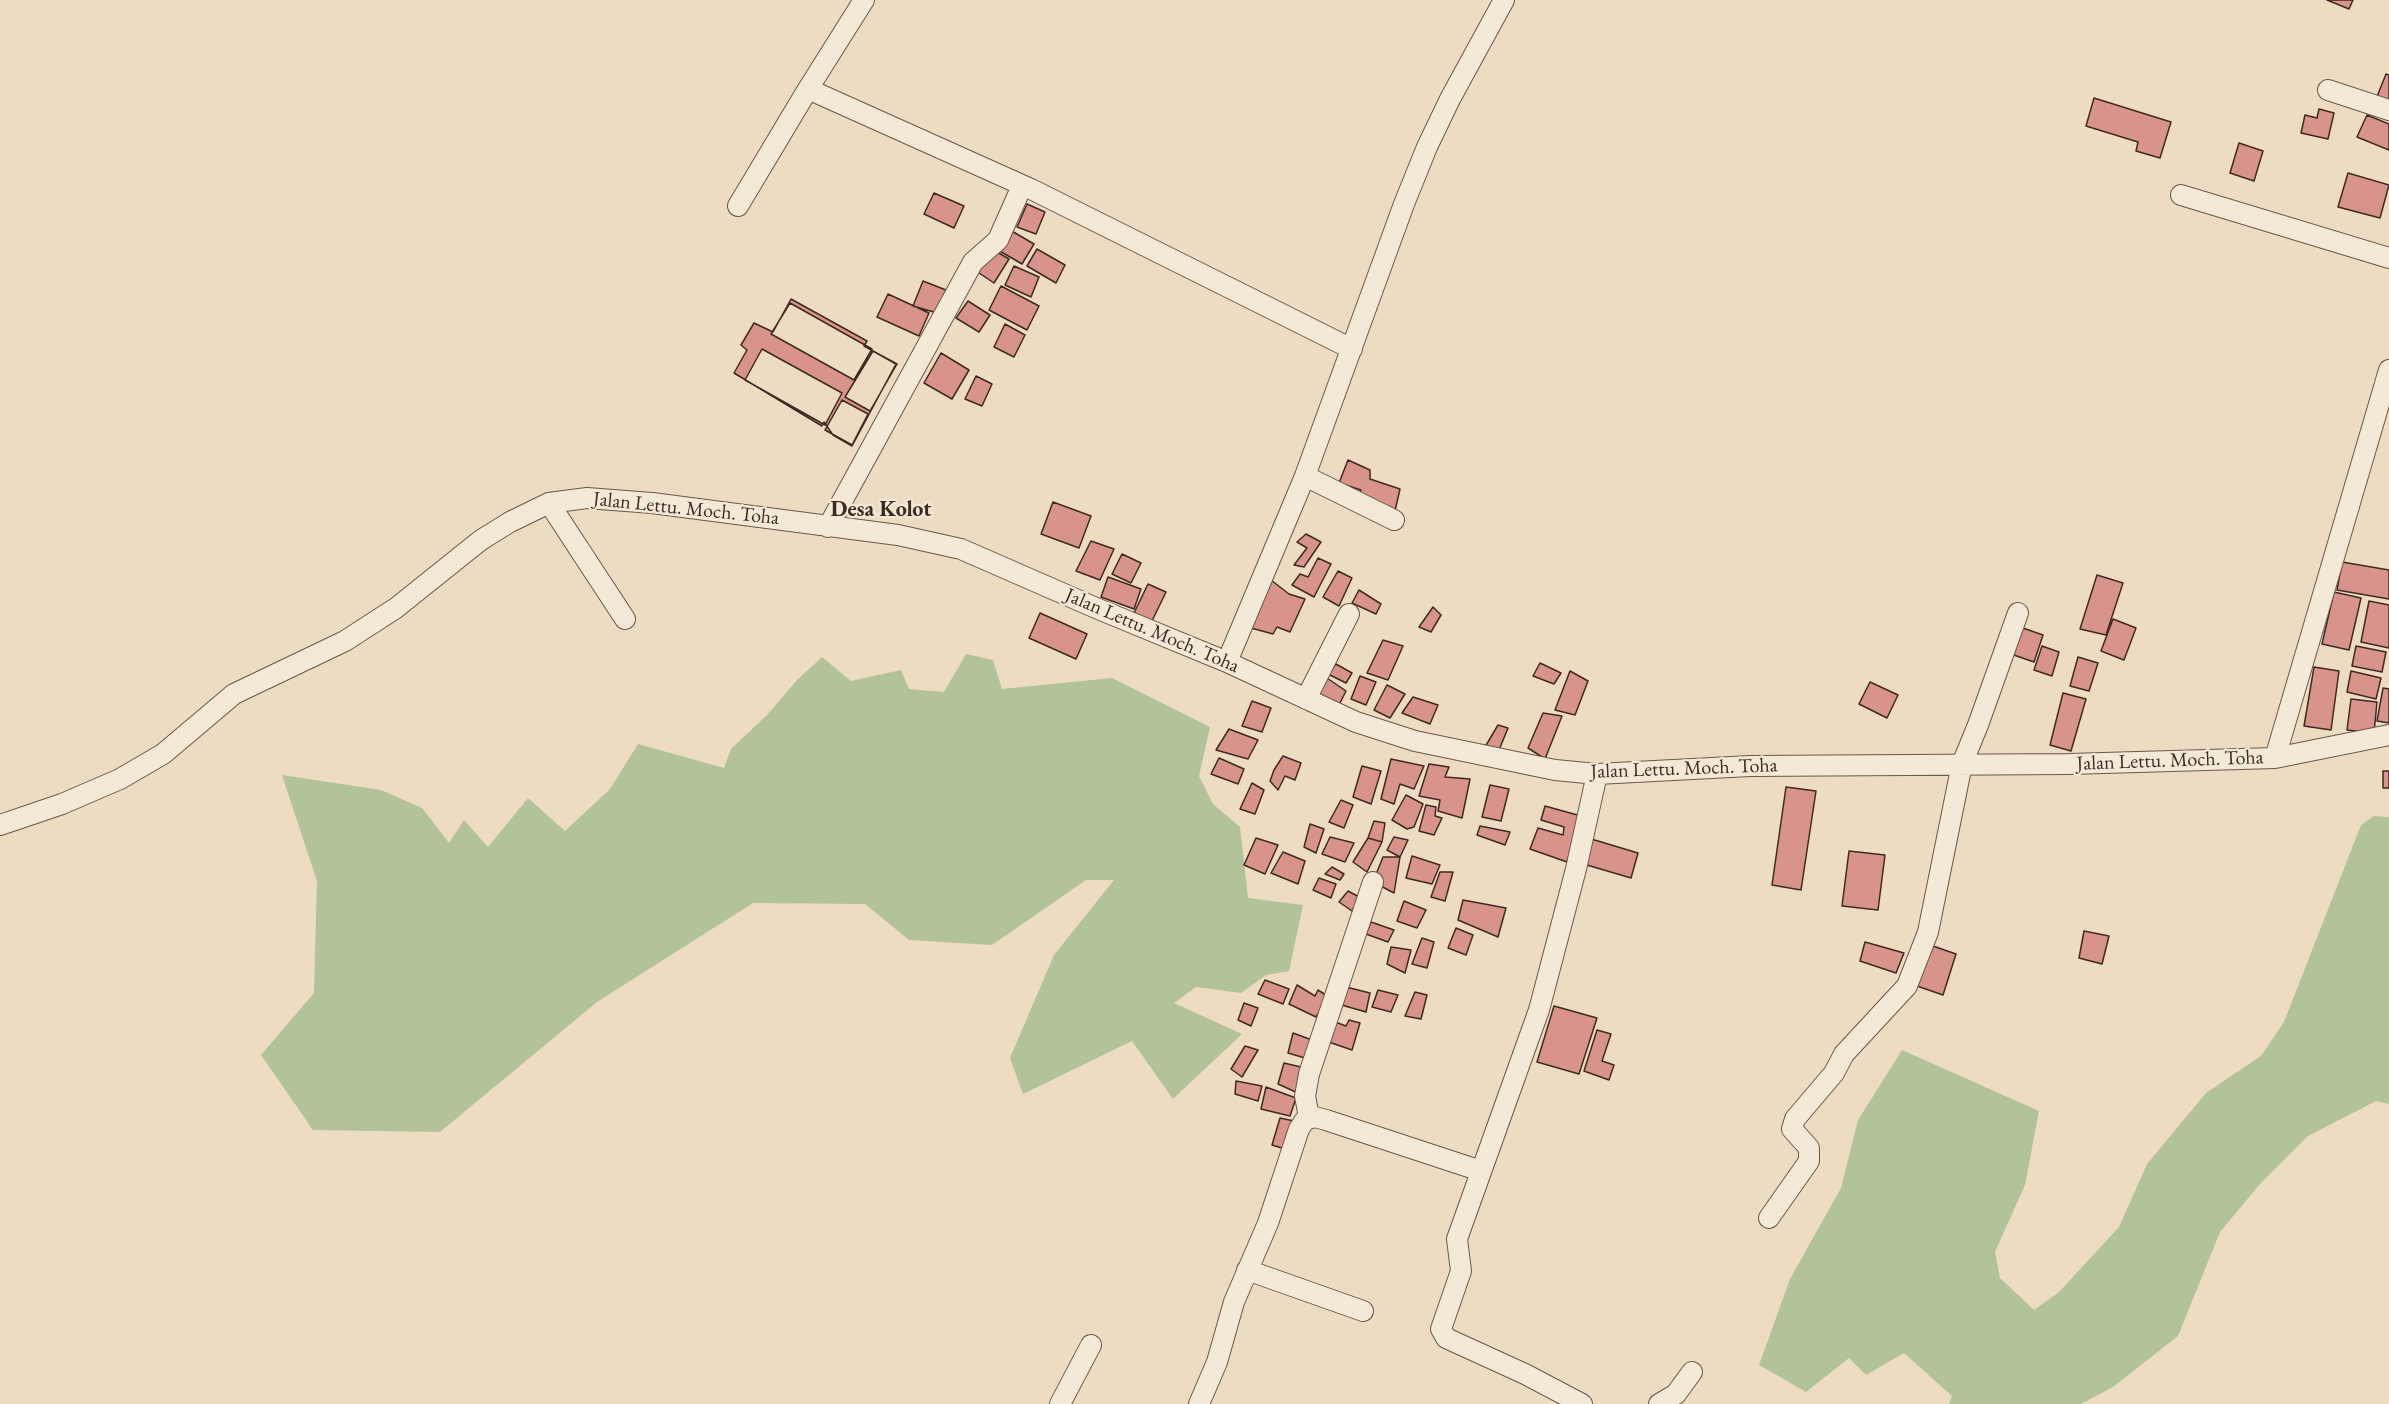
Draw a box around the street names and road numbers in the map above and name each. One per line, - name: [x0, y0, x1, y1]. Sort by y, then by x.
- street label: Jalan Lettu. Moch. Toha: [592, 487, 780, 531]
- street label: Jalan Lettu. Moch. Toha: [1061, 583, 1243, 679]
- street label: Jalan Lettu. Moch. Toha: [2076, 746, 2264, 776]
- street label: Jalan Lettu. Moch. Toha: [1590, 754, 1778, 784]

